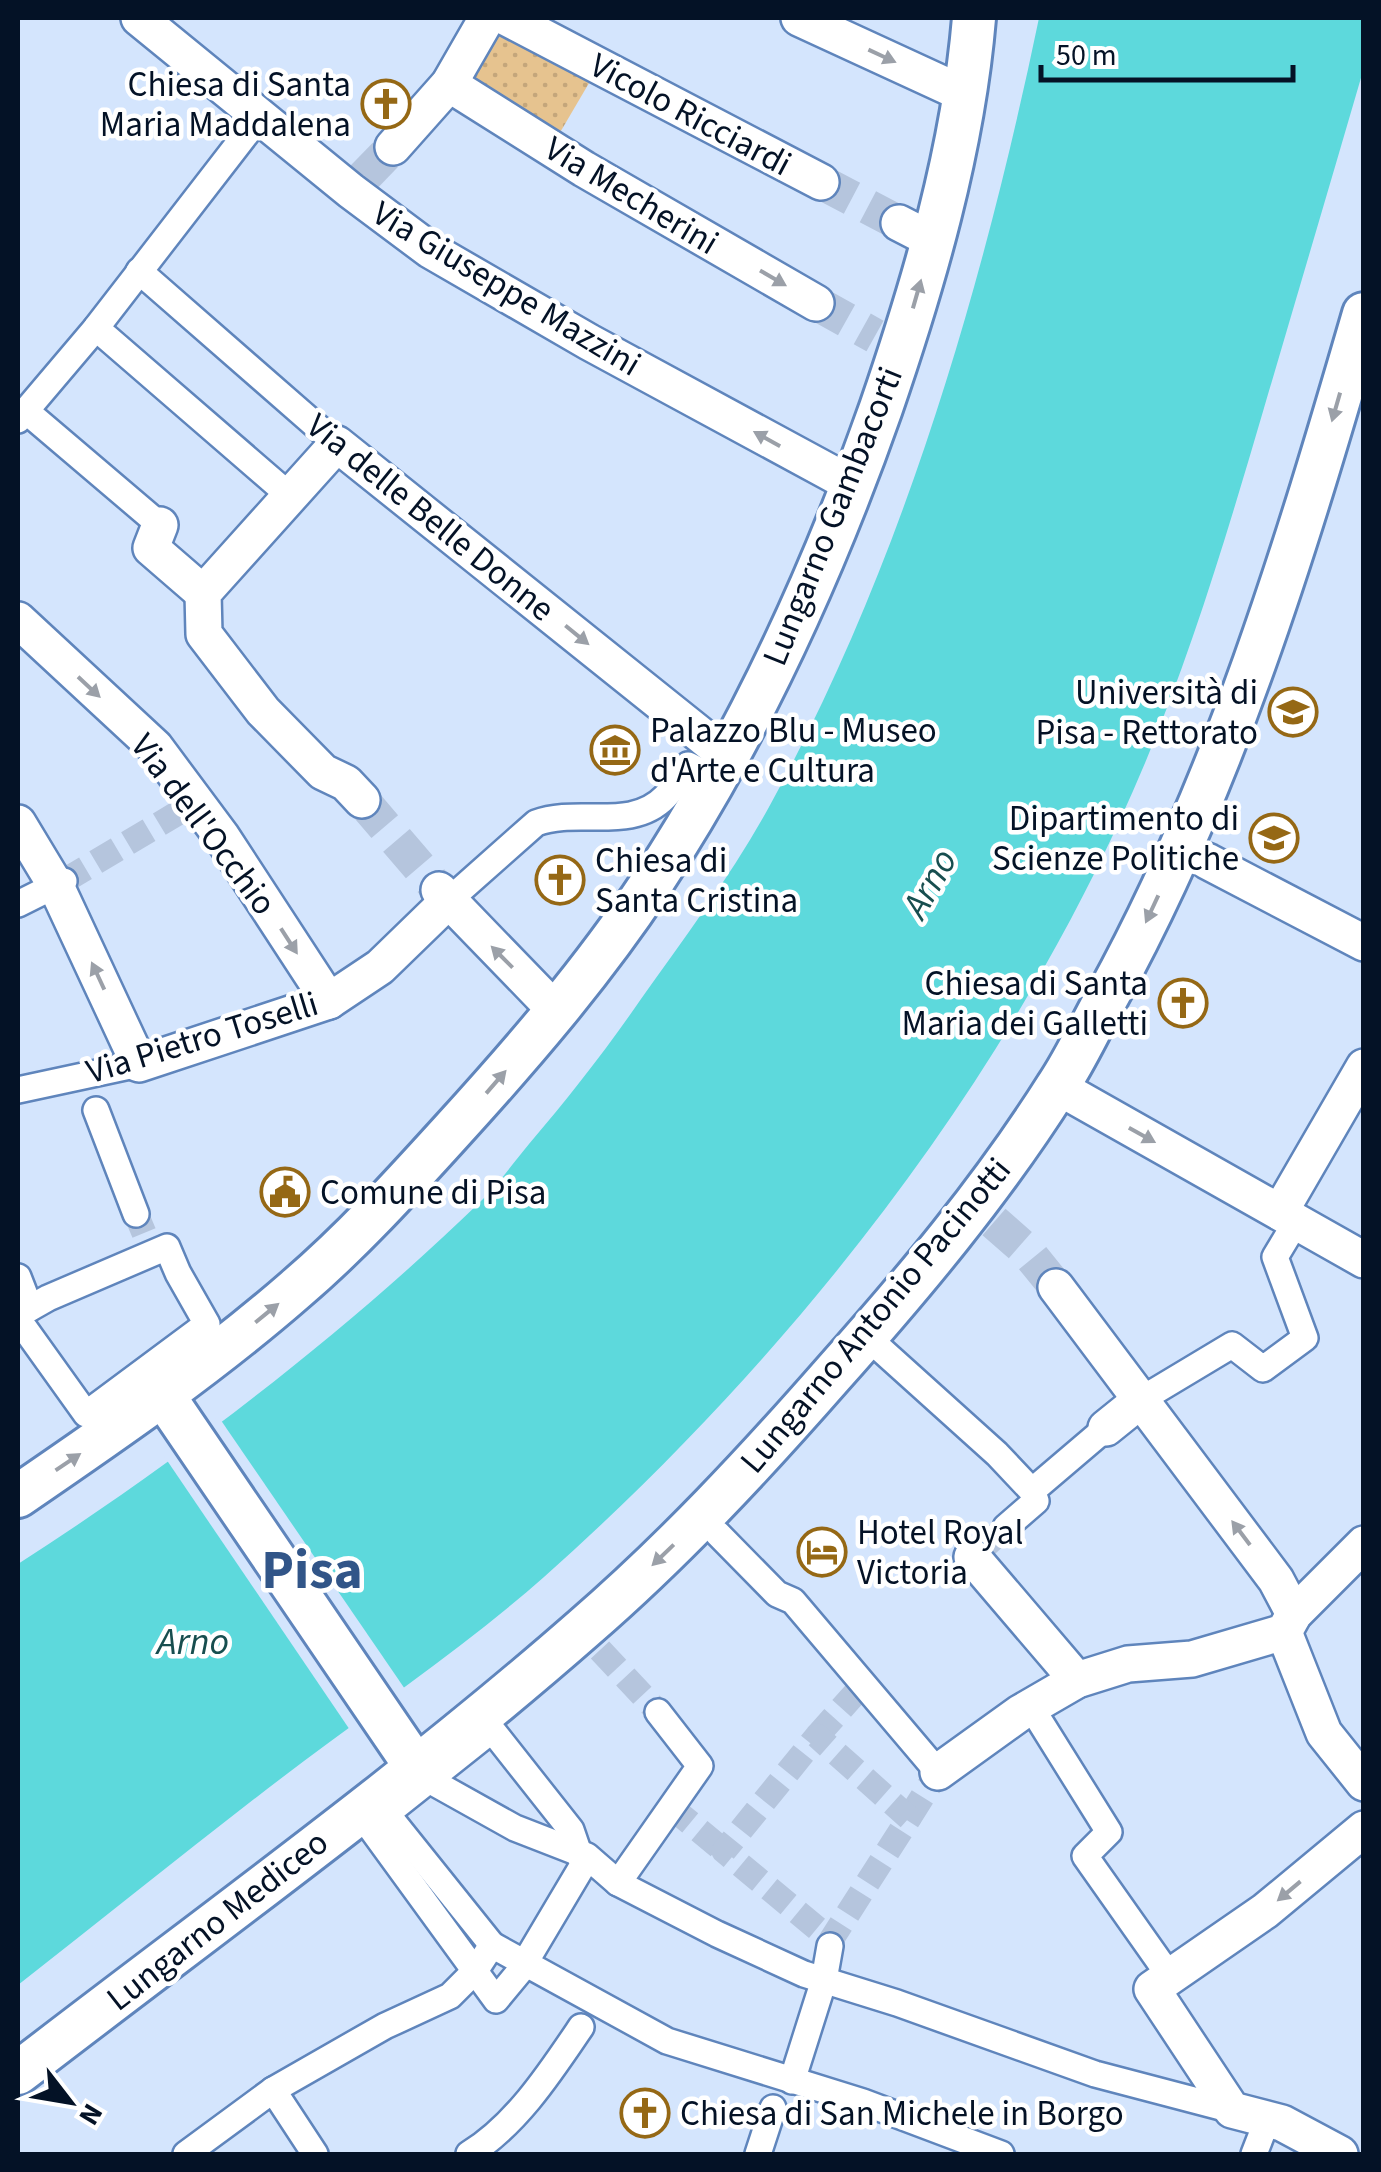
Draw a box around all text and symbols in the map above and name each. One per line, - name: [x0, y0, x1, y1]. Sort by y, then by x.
- scale bar: [1041, 20, 1294, 82]
- text: 50 m: [1056, 34, 1117, 77]
- street label: Vicolo Ricciardi: [581, 41, 800, 189]
- one-way arrow: [867, 47, 896, 64]
- place label: Chiesa di Santa Maria Maddalena: [100, 60, 351, 150]
- church icon: Chiesa di Santa Maria Maddalena: [360, 78, 412, 130]
- street label: Via Mecherini: [535, 124, 728, 267]
- street label: Via Giuseppe Mazzini: [363, 189, 650, 389]
- one-way arrow: [759, 268, 787, 286]
- one-way arrow: [910, 278, 925, 308]
- street label: Lungarno Gambacorti: [750, 359, 916, 673]
- one-way arrow: [1328, 393, 1343, 423]
- street label: Via delle Belle Donne: [296, 402, 565, 634]
- one-way arrow: [753, 430, 781, 448]
- one-way arrow: [565, 624, 590, 645]
- place label: Università di Pisa - Rettorato: [1036, 668, 1258, 758]
- one-way arrow: [76, 675, 101, 697]
- school or university icon: Università di Pisa - Rettorato: [1267, 686, 1319, 738]
- place label: Palazzo Blu - Museo d'Arte e Cultura: [650, 706, 937, 796]
- street label: Via dell'Occhio: [118, 723, 288, 926]
- museum icon: Palazzo Blu - Museo d'Arte e Cultura: [589, 724, 641, 776]
- place label: Dipartimento di Scienze Politiche: [992, 794, 1239, 884]
- school or university icon: Dipartimento di Scienze Politiche: [1248, 812, 1300, 864]
- place label: Chiesa di Santa Cristina: [595, 836, 798, 926]
- water label: Arno: [888, 839, 971, 930]
- church icon: Chiesa di Santa Cristina: [534, 854, 586, 906]
- one-way arrow: [1144, 894, 1160, 924]
- one-way arrow: [280, 927, 298, 954]
- one-way arrow: [491, 945, 514, 969]
- place label: Chiesa di Santa Maria dei Galletti: [901, 959, 1148, 1049]
- one-way arrow: [89, 961, 106, 990]
- church icon: Chiesa di Santa Maria dei Galletti: [1157, 977, 1209, 1029]
- street label: Via Pietro Toselli: [80, 979, 324, 1097]
- one-way arrow: [484, 1070, 506, 1095]
- one-way arrow: [1128, 1127, 1157, 1144]
- street label: Lungarno Antonio Pacinotti: [728, 1147, 1023, 1484]
- public building icon: Comune di Pisa: [259, 1166, 311, 1218]
- place label: Comune di Pisa: [320, 1168, 546, 1218]
- one-way arrow: [255, 1303, 280, 1324]
- one-way arrow: [54, 1453, 81, 1472]
- place label: Hotel Royal Victoria: [857, 1508, 1023, 1598]
- one-way arrow: [1231, 1520, 1251, 1546]
- hotel icon: Hotel Royal Victoria: [796, 1526, 848, 1578]
- district label: Pisa: [261, 1532, 363, 1610]
- one-way arrow: [651, 1543, 675, 1566]
- water label: Arno: [155, 1615, 229, 1669]
- street label: Lungarno Mediceo: [96, 1818, 339, 2023]
- one-way arrow: [1276, 1880, 1301, 1902]
- north arrow: [20, 2052, 120, 2152]
- church icon: Chiesa di San Michele in Borgo: [619, 2087, 671, 2139]
- place label: Chiesa di San Michele in Borgo: [680, 2089, 1124, 2139]
- text: N: [69, 2096, 113, 2133]

